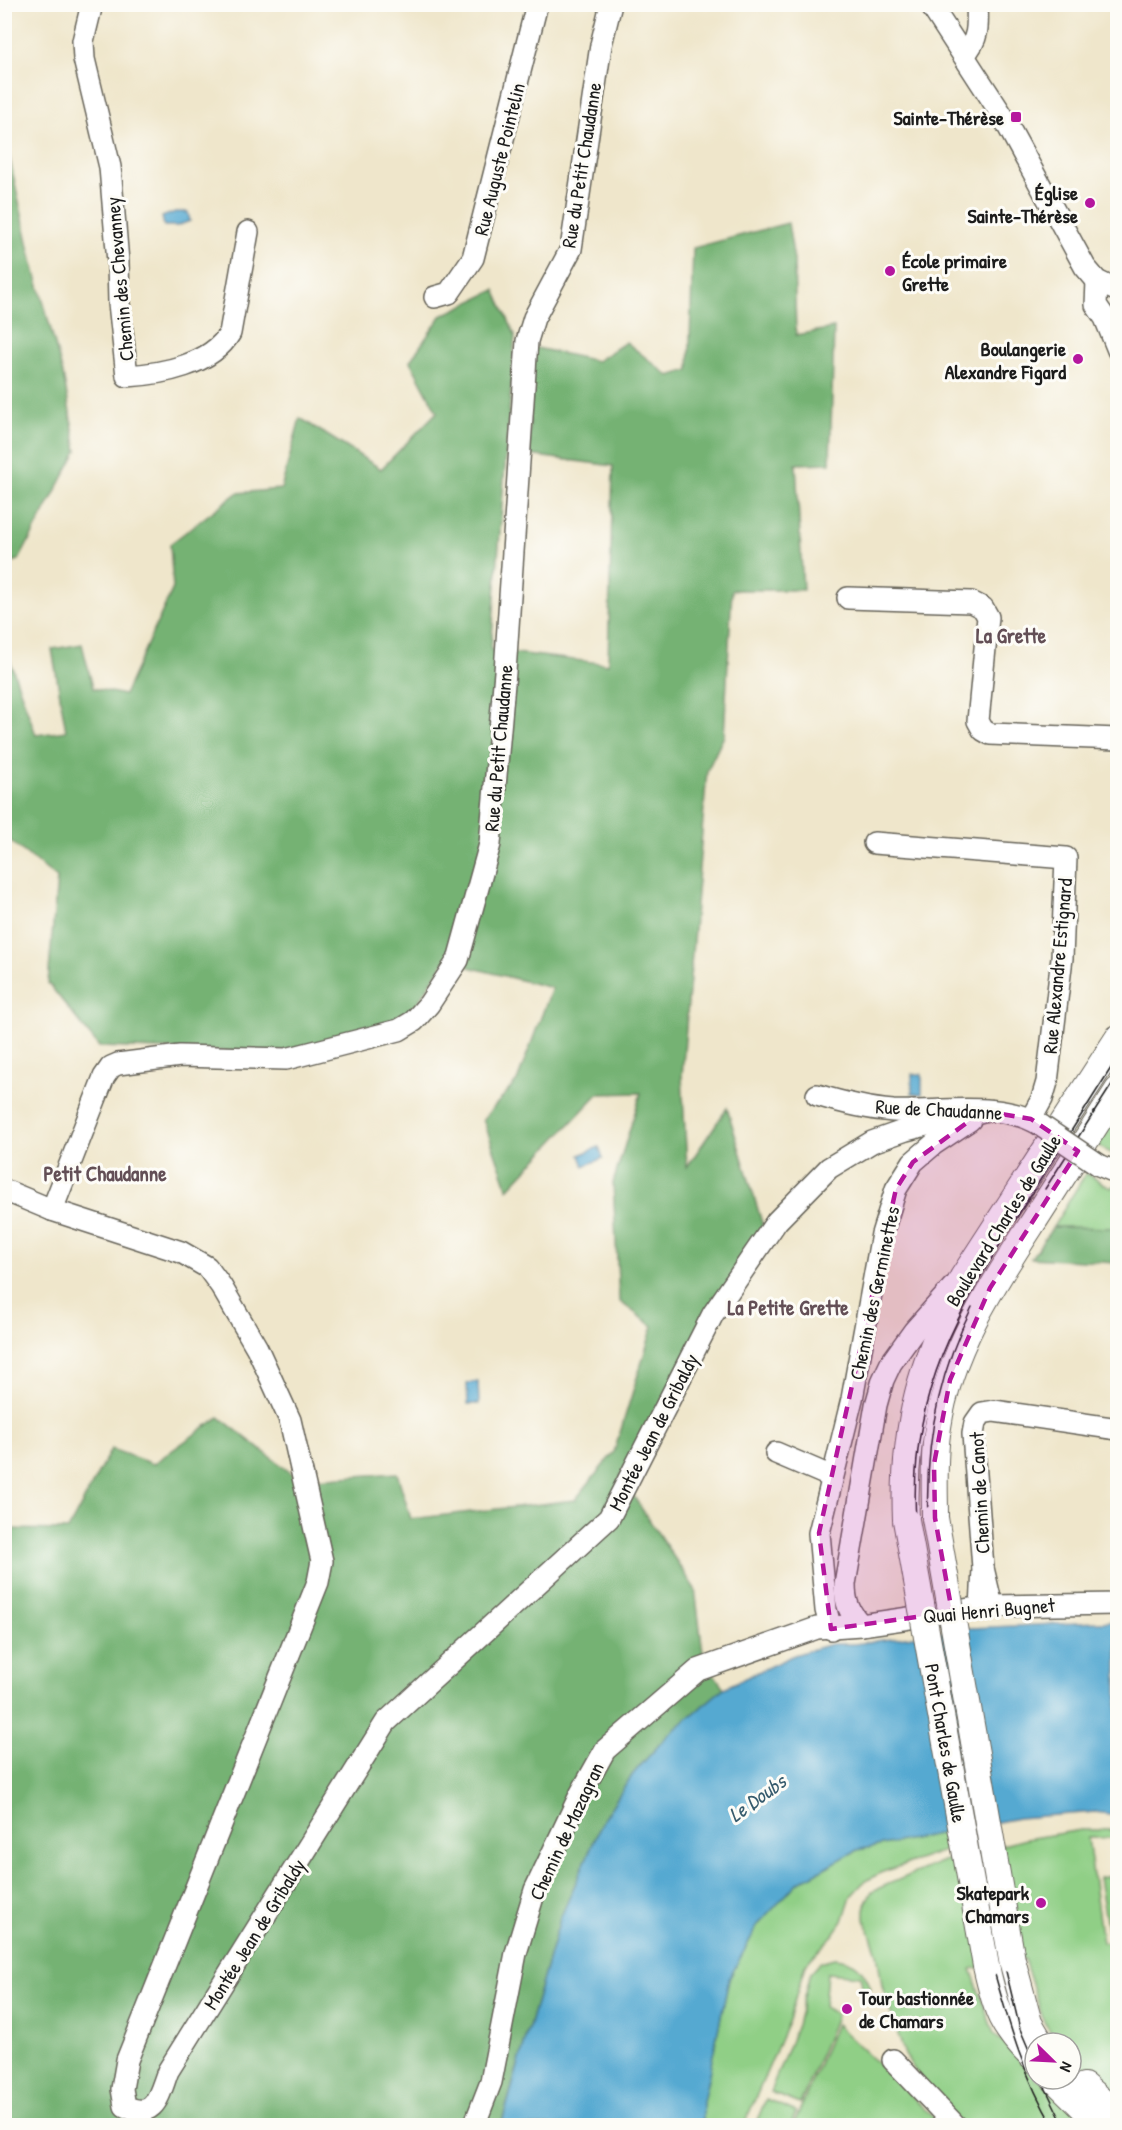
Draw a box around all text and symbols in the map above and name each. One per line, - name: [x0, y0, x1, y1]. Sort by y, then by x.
- street label: Rue Auguste Pointelin: [467, 80, 531, 238]
- street label: Rue du Petit Chaudanne: [555, 80, 607, 250]
- place label: Sainte-Thérèse: [894, 104, 1004, 131]
- marker: Sainte-Thérèse: [1009, 110, 1023, 124]
- place label: Église Sainte-Thérèse: [968, 179, 1078, 229]
- street label: Chemin des Chevanney: [98, 196, 140, 362]
- marker: Église Sainte-Thérèse: [1083, 196, 1097, 210]
- place label: École primaire Grette: [902, 247, 1007, 297]
- marker: École primaire Grette: [883, 264, 897, 278]
- place label: Boulangerie Alexandre Figard: [945, 335, 1066, 386]
- marker: Boulangerie Alexandre Figard: [1071, 352, 1085, 366]
- district label: La Grette: [976, 621, 1047, 650]
- street label: Rue du Petit Chaudanne: [477, 663, 519, 833]
- street label: Rue Alexandre Estignard: [1036, 877, 1078, 1055]
- street label: Rue de Chaudanne: [875, 1092, 1003, 1126]
- street label: Boulevard Charles de Gaulle: [939, 1129, 1067, 1311]
- district label: Petit Chaudanne: [43, 1159, 167, 1188]
- street label: Chemin des Germinettes: [842, 1203, 906, 1382]
- district label: La Petite Grette: [727, 1293, 849, 1322]
- street label: Montée Jean de Gribaldy: [602, 1349, 704, 1515]
- street label: Chemin de Canot: [962, 1430, 996, 1555]
- street label: Quai Henri Bugnet: [922, 1591, 1057, 1629]
- street label: Pont Charles de Gaulle: [919, 1661, 973, 1825]
- street label: Chemin de Mazagran: [522, 1758, 610, 1904]
- water label: Le Doubs: [722, 1766, 793, 1829]
- street label: Montée Jean de Gribaldy: [197, 1853, 311, 2015]
- place label: Skatepark Chamars: [956, 1879, 1030, 1929]
- marker: Skatepark Chamars: [1034, 1896, 1048, 1910]
- place label: Tour bastionnée de Chamars: [858, 1984, 974, 2034]
- marker: Tour bastionnée de Chamars: [840, 2002, 854, 2016]
- north arrow: [1023, 2031, 1083, 2091]
- text: N: [1055, 2059, 1078, 2076]

